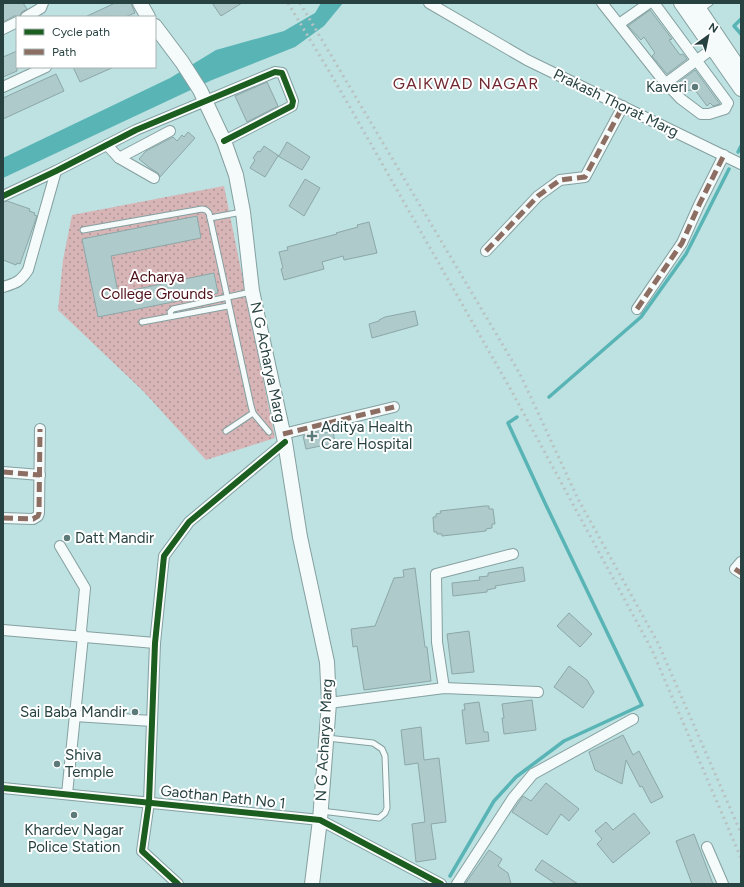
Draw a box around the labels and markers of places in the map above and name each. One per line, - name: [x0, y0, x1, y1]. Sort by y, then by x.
- place label: Kaveri: [646, 78, 687, 96]
- marker: Kaveri: [690, 82, 700, 92]
- place label: Aditya Health Care Hospital: [321, 418, 413, 453]
- marker: Aditya Health Care Hospital: [306, 430, 318, 442]
- place label: Datt Mandir: [75, 529, 154, 547]
- marker: Datt Mandir: [62, 533, 72, 543]
- place label: Sai Baba Mandir: [20, 703, 127, 721]
- marker: Sai Baba Mandir: [130, 707, 140, 717]
- place label: Shiva Temple: [65, 746, 114, 781]
- marker: Shiva Temple: [52, 759, 62, 769]
- marker: Khardev Nagar Police Station: [69, 810, 79, 820]
- place label: Khardev Nagar Police Station: [24, 821, 124, 856]

